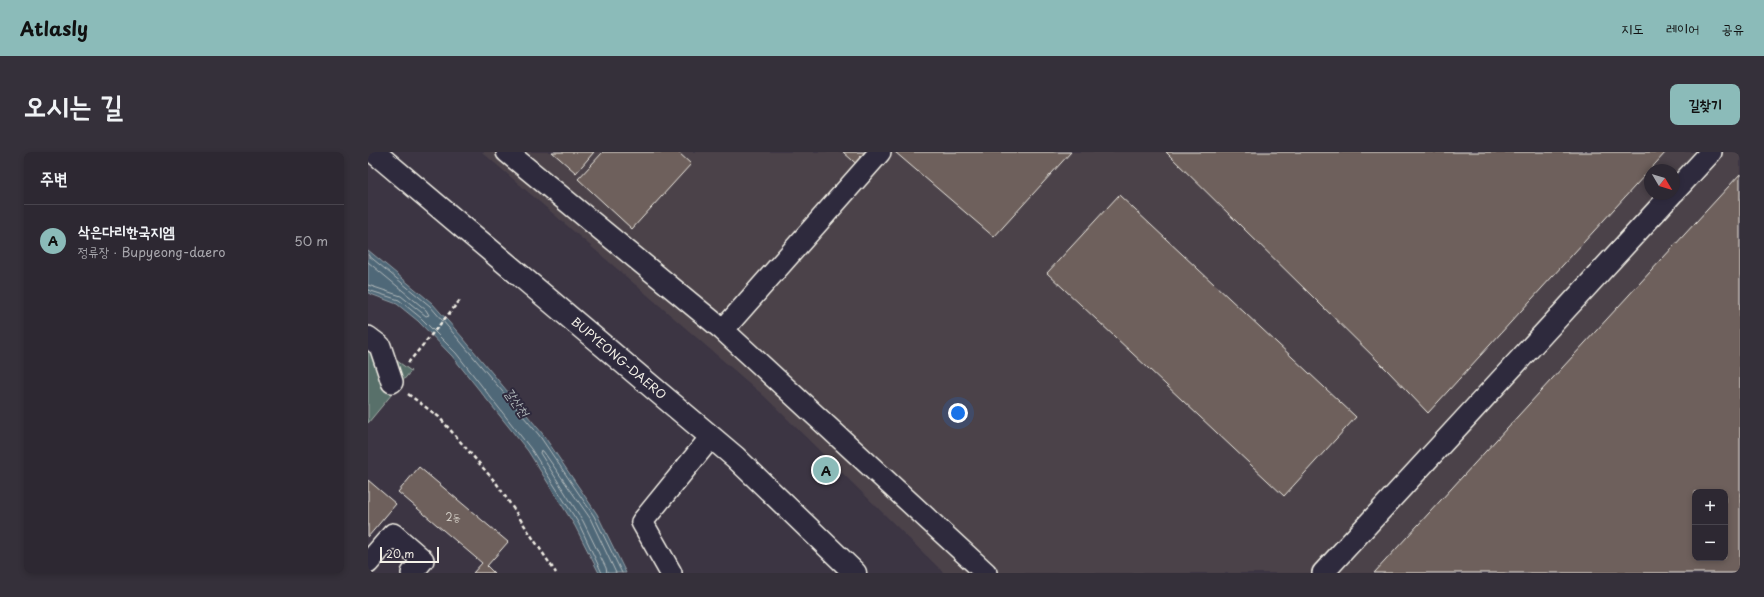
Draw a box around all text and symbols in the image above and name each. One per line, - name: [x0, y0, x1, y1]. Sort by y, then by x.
- text: Atlasly: [20, 14, 88, 42]
- text: 지도: [1621, 18, 1644, 39]
- text: 레이어: [1666, 18, 1699, 39]
- text: 공유: [1721, 18, 1744, 39]
- text: 오시는 길: [24, 83, 123, 126]
- button: 길찾기: [1670, 84, 1740, 125]
- north arrow: [1644, 164, 1680, 200]
- text: 주변: [40, 165, 67, 191]
- text: 삭은다리한국지엠: [78, 219, 175, 242]
- text: A: [48, 231, 58, 250]
- text: 50 m: [294, 231, 328, 250]
- text: 정류장 · Bupyeong-daero: [78, 242, 225, 261]
- street label: BUPYEONG-DAERO: [568, 312, 671, 403]
- water label: 갈산천: [501, 383, 535, 421]
- your location: [948, 403, 968, 423]
- pin: A: [813, 455, 839, 485]
- map controls: [1692, 489, 1728, 561]
- button: +: [1692, 489, 1728, 525]
- house number: 2동: [445, 509, 461, 524]
- button: −: [1692, 525, 1728, 561]
- scale bar: [380, 545, 439, 564]
- text: 20 m: [386, 545, 414, 562]

